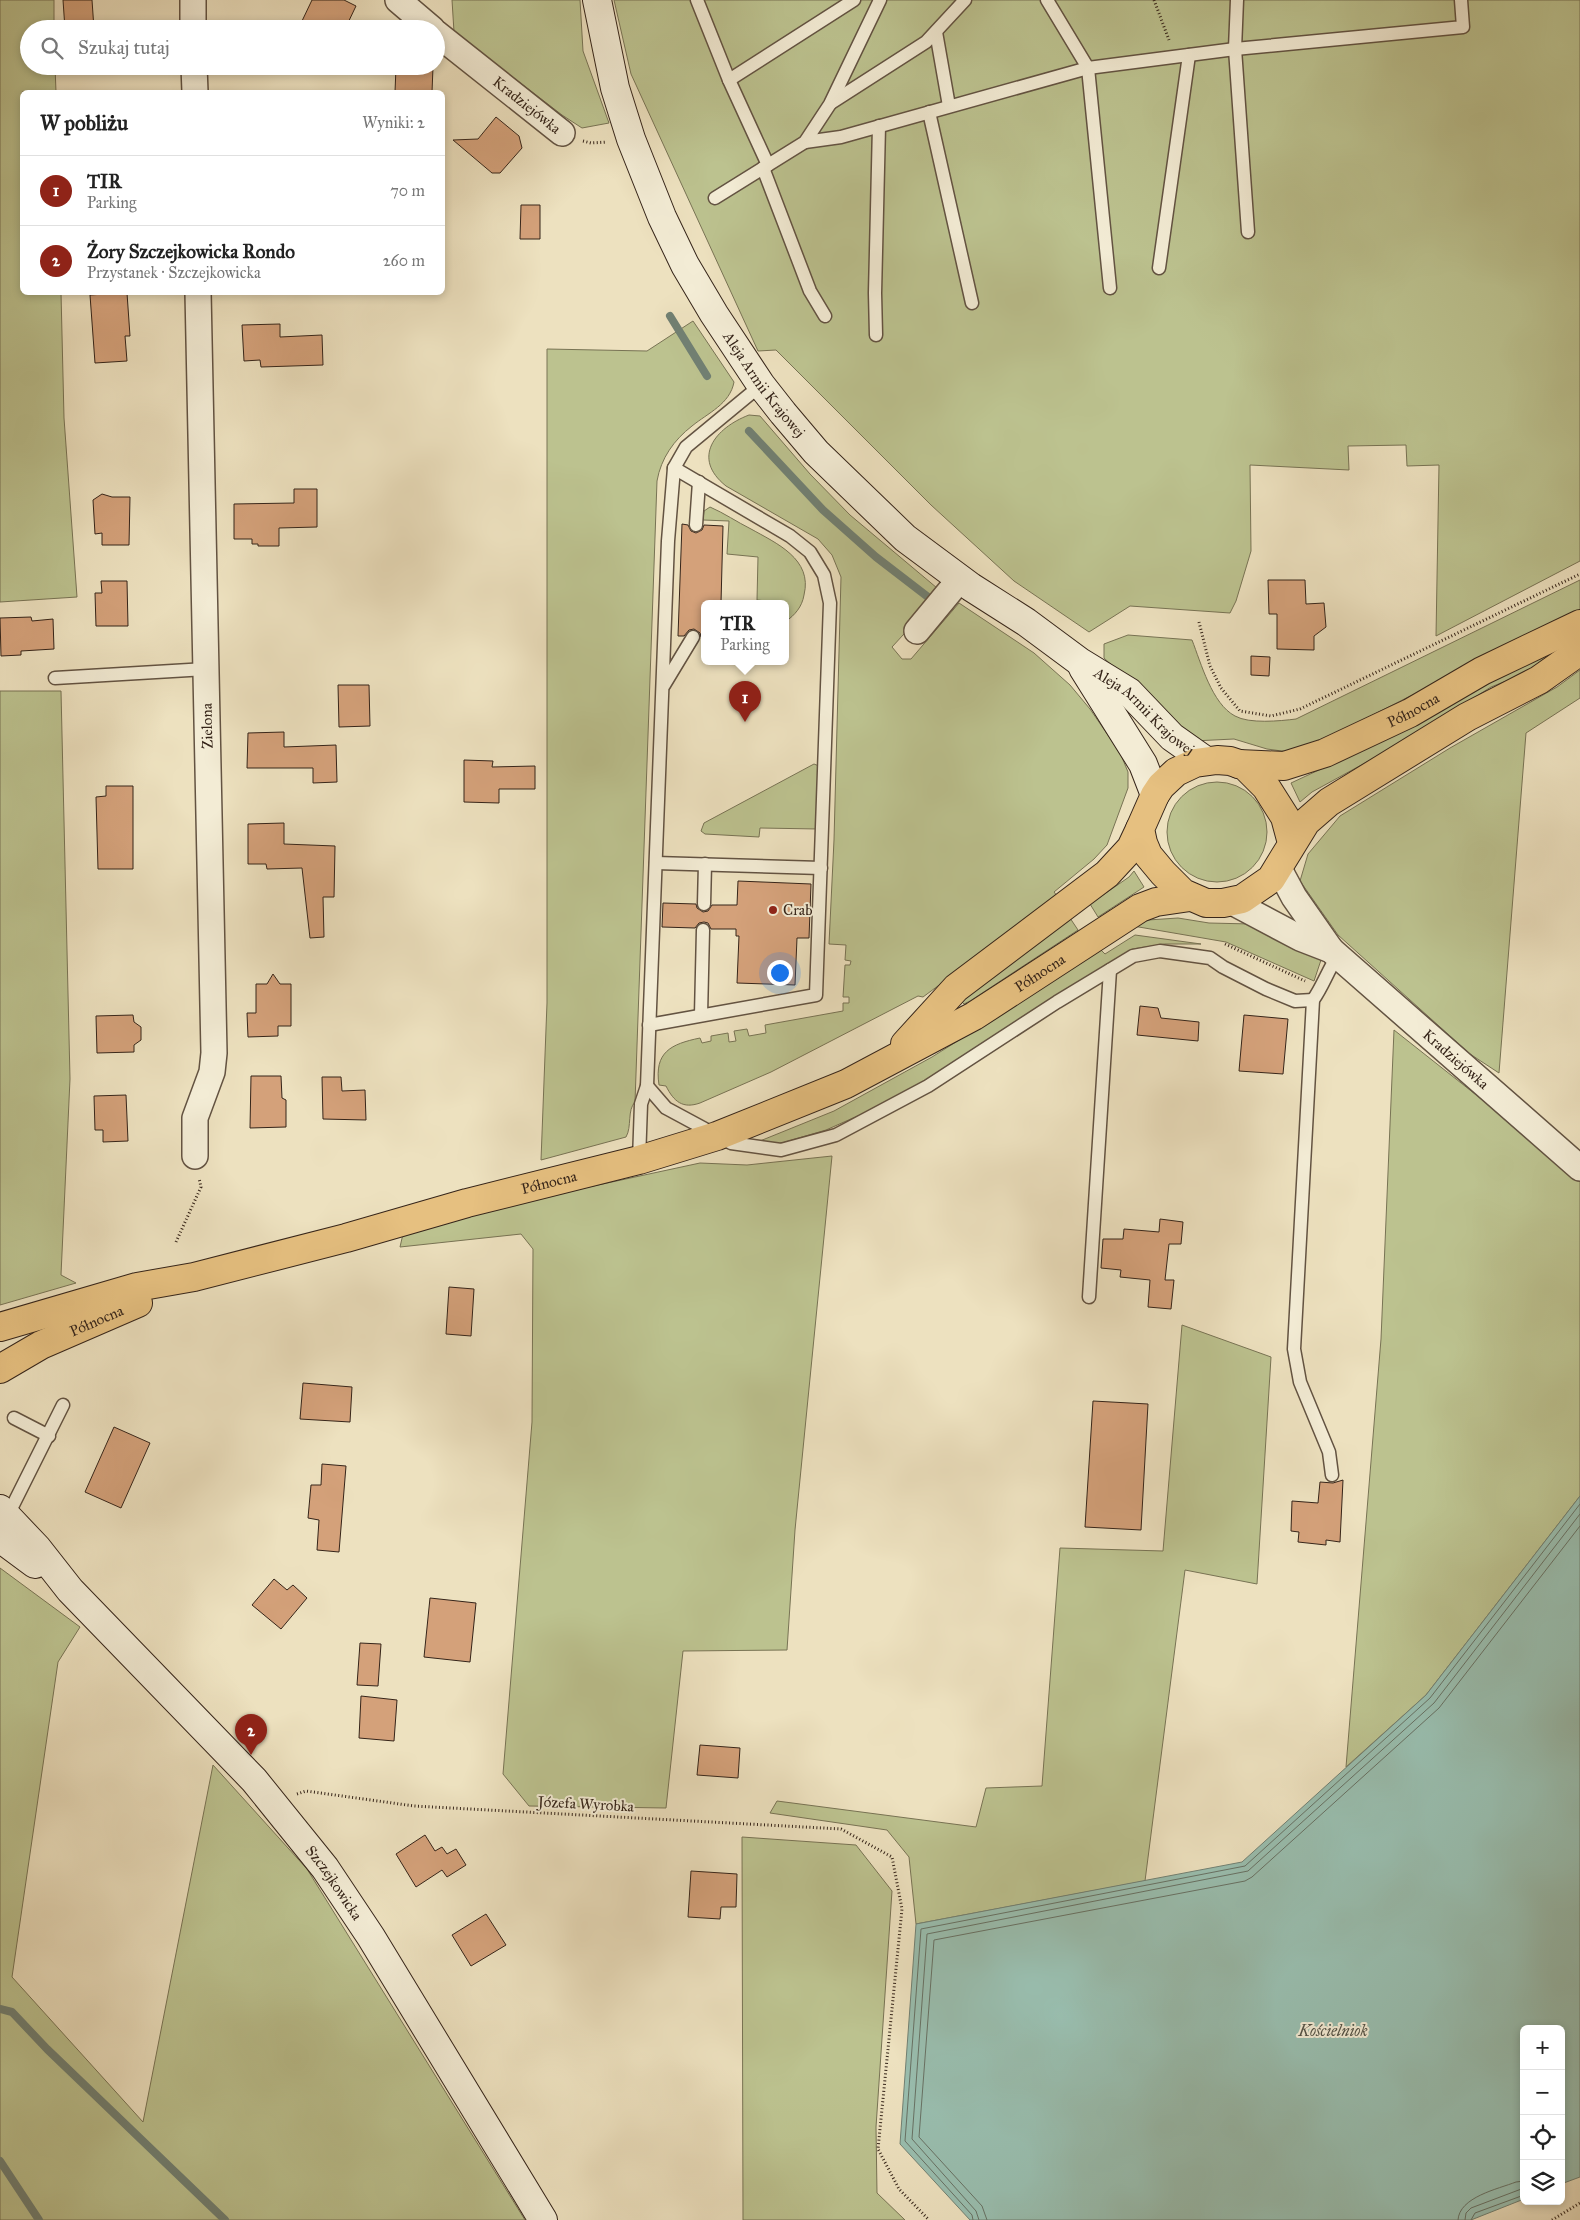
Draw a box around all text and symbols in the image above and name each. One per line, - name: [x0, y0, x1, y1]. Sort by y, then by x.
- search box: [20, 20, 445, 75]
- icon: search: [38, 34, 66, 62]
- text: Szukaj tutaj: [78, 36, 170, 59]
- street label: Kradziejówka: [489, 73, 565, 138]
- text: W pobliżu: [40, 110, 128, 136]
- text: Wyniki: 2: [362, 113, 425, 132]
- text: TIR: [87, 170, 122, 193]
- text: 1: [53, 181, 59, 200]
- text: 70 m: [390, 181, 425, 200]
- text: Parking: [87, 193, 136, 212]
- text: Żory Szczejkowicka Rondo: [87, 240, 295, 263]
- text: 2: [52, 251, 60, 270]
- text: 260 m: [383, 251, 425, 270]
- text: Przystanek · Szczejkowicka: [87, 263, 261, 282]
- street label: Aleja Armii Krajowej: [719, 327, 809, 441]
- popup: [701, 600, 789, 665]
- text: TIR: [720, 612, 755, 635]
- text: Parking: [720, 635, 770, 654]
- street label: Aleja Armii Krajowej: [1090, 663, 1198, 759]
- pin: 1: [729, 681, 761, 722]
- street label: Północna: [1384, 689, 1443, 731]
- street label: Zielona: [198, 702, 216, 749]
- place label: Crab: [783, 901, 812, 919]
- marker: Crab: [767, 904, 779, 916]
- street label: Północna: [1011, 950, 1069, 996]
- your location: [767, 960, 793, 986]
- street label: Kradziejówka: [1419, 1026, 1493, 1093]
- street label: Północna: [519, 1167, 579, 1198]
- street label: Północna: [67, 1301, 127, 1340]
- pin: 2: [235, 1714, 267, 1755]
- street label: Józefa Wyrobka: [536, 1792, 635, 1817]
- street label: Szczejkowicka: [302, 1842, 366, 1924]
- water label: Kościelniok: [1298, 2021, 1368, 2040]
- map controls: [1520, 2025, 1565, 2205]
- button: +: [1520, 2025, 1565, 2070]
- button: −: [1520, 2070, 1565, 2115]
- button: locate: [1520, 2115, 1565, 2160]
- button: layers: [1520, 2160, 1565, 2205]

